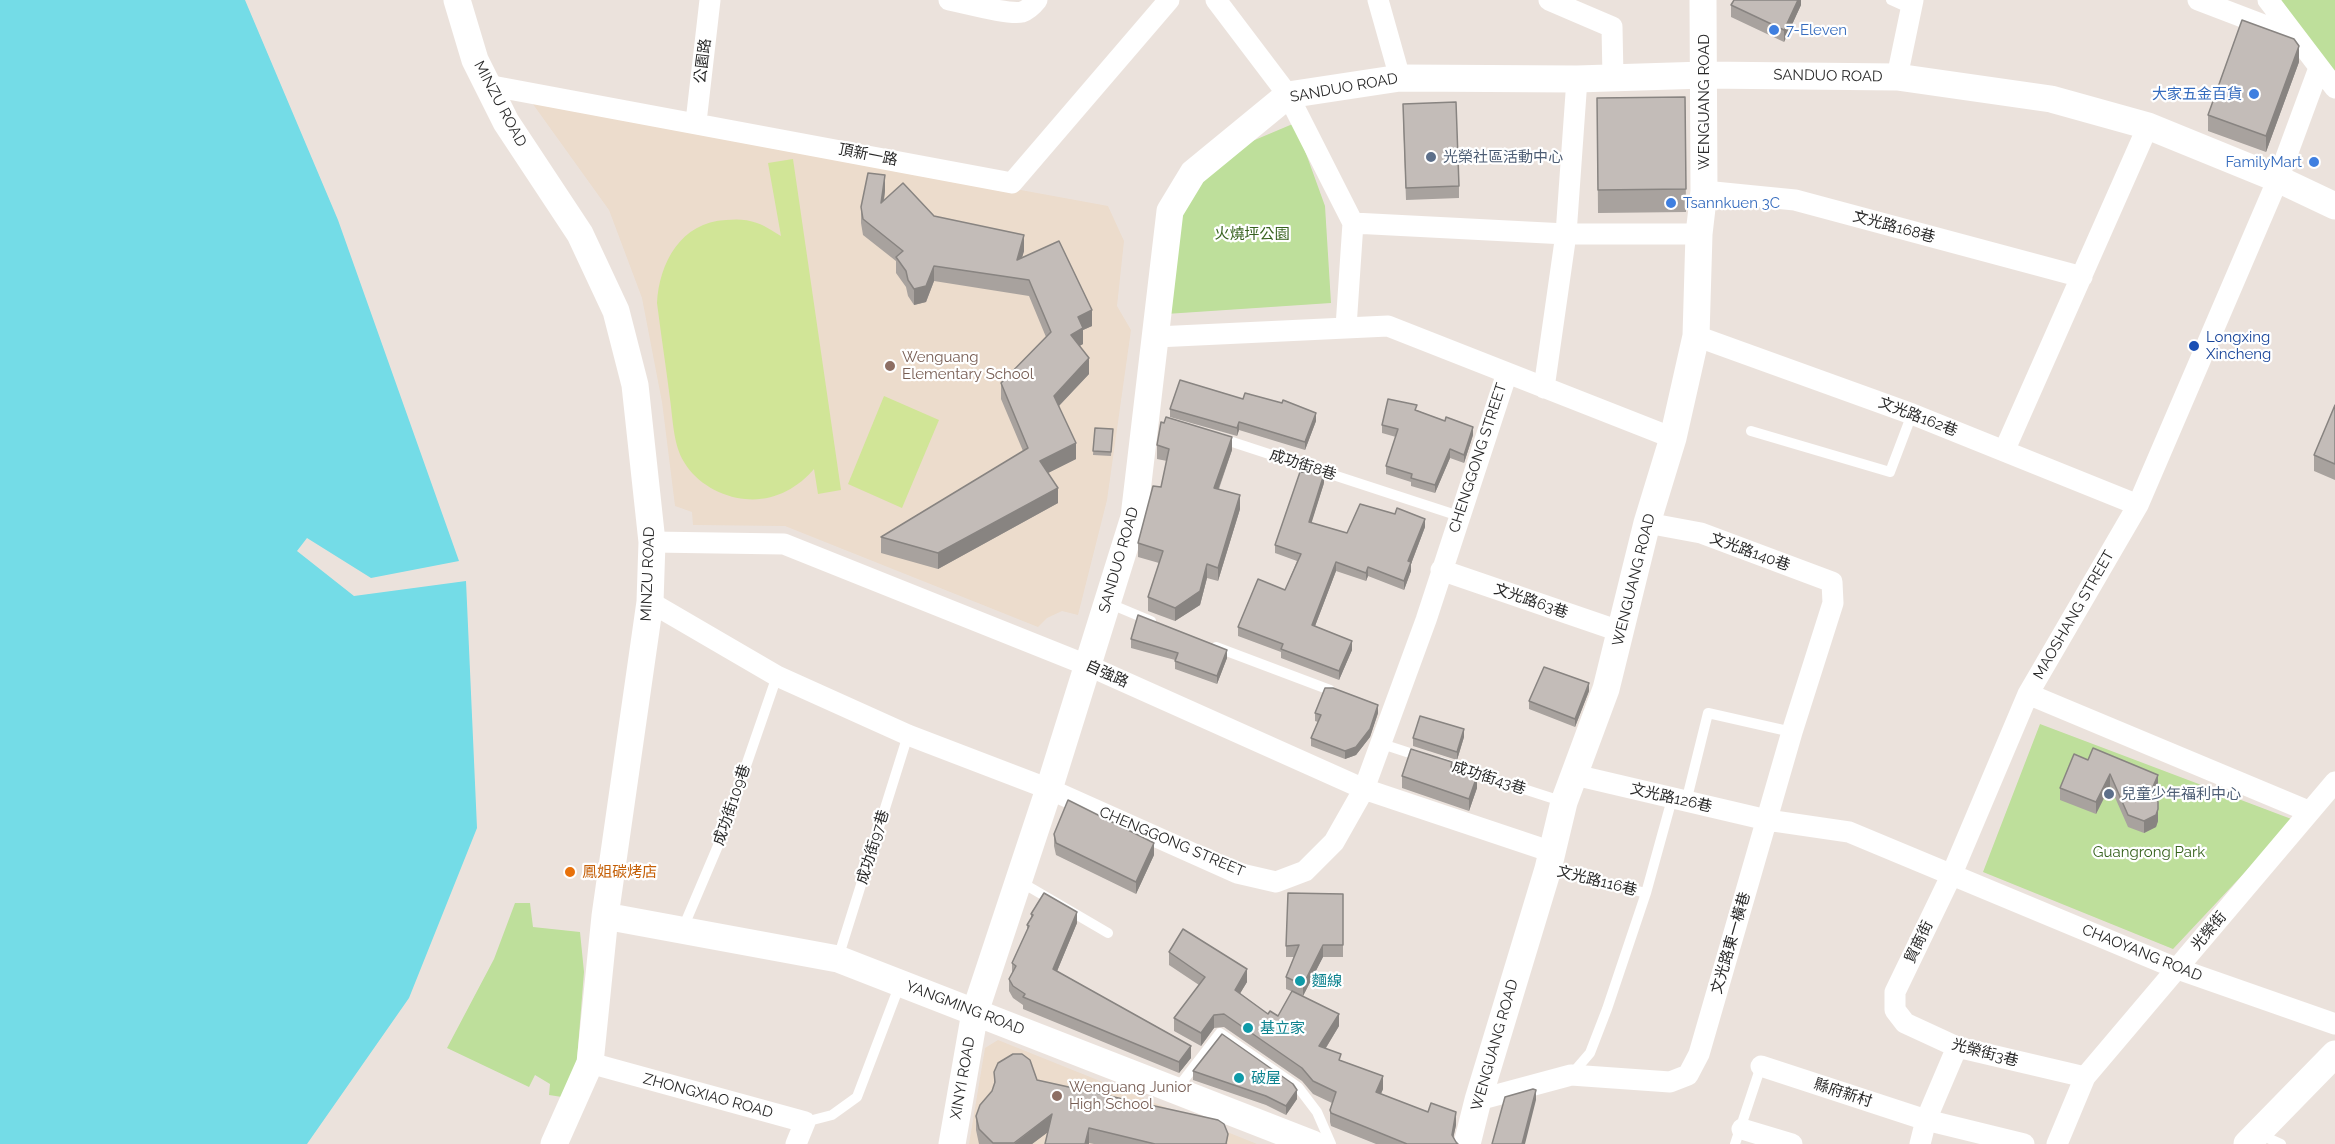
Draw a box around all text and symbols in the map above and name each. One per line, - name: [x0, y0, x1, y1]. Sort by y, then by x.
- place label: 7-Eleven: [1786, 21, 1847, 39]
- marker: 7-Eleven: [1767, 23, 1781, 37]
- street label: WENGUANG ROAD: [1695, 34, 1713, 170]
- street label: 公園路: [691, 38, 715, 84]
- street label: MINZU ROAD: [470, 58, 530, 150]
- street label: SANDUO ROAD: [1773, 66, 1883, 86]
- street label: SANDUO ROAD: [1289, 70, 1399, 106]
- place label: 大家五金百貨: [2152, 85, 2242, 103]
- marker: 大家五金百貨: [2247, 87, 2261, 101]
- street label: 頂新一路: [837, 140, 899, 170]
- place label: 光榮社區活動中心: [1443, 148, 1563, 166]
- marker: 光榮社區活動中心: [1424, 150, 1438, 164]
- place label: FamilyMart: [2225, 153, 2302, 171]
- marker: FamilyMart: [2307, 155, 2321, 169]
- place label: Tsannkuen 3C: [1683, 194, 1780, 212]
- marker: Tsannkuen 3C: [1664, 196, 1678, 210]
- street label: 文光路168巷: [1851, 207, 1937, 247]
- park label: 火燒坪公園: [1215, 225, 1289, 243]
- place label: Longxing Xincheng: [2206, 328, 2271, 363]
- marker: Longxing Xincheng: [2187, 339, 2201, 353]
- place label: Wenguang Elementary School: [902, 348, 1034, 383]
- marker: Wenguang Elementary School: [883, 359, 897, 373]
- street label: CHENGGONG STREET: [1445, 381, 1511, 535]
- street label: 文光路162巷: [1876, 394, 1960, 440]
- street label: 成功街8巷: [1267, 446, 1339, 484]
- street label: SANDUO ROAD: [1095, 505, 1143, 615]
- street label: WENGUANG ROAD: [1609, 512, 1659, 648]
- street label: MINZU ROAD: [637, 526, 659, 622]
- street label: 文光路140巷: [1708, 529, 1792, 575]
- street label: MAOSHANG STREET: [2030, 547, 2118, 683]
- street label: 文光路63巷: [1492, 580, 1570, 622]
- street label: 自強路: [1083, 657, 1131, 691]
- street label: 成功街43巷: [1450, 758, 1528, 798]
- street label: 成功街109巷: [710, 762, 754, 848]
- street label: 文光路126巷: [1628, 780, 1714, 816]
- place label: 兒童少年福利中心: [2121, 785, 2241, 803]
- marker: 兒童少年福利中心: [2102, 787, 2116, 801]
- street label: CHENGGONG STREET: [1096, 803, 1248, 881]
- street label: 成功街97巷: [853, 808, 893, 886]
- park label: Guangrong Park: [2093, 843, 2205, 861]
- street label: 文光路116巷: [1555, 862, 1639, 900]
- place label: 鳳姐碳烤店: [582, 863, 657, 881]
- marker: 鳳姐碳烤店: [563, 865, 577, 879]
- street label: 文光路東一橫巷: [1708, 890, 1754, 996]
- street label: 光榮街: [2188, 908, 2230, 954]
- street label: 貿商街: [1901, 918, 1937, 966]
- street label: CHAOYANG ROAD: [2079, 921, 2205, 985]
- place label: 麵線: [1312, 972, 1342, 990]
- marker: 麵線: [1293, 974, 1307, 988]
- street label: YANGMING ROAD: [903, 977, 1027, 1039]
- street label: WENGUANG ROAD: [1468, 977, 1522, 1113]
- place label: 基立家: [1260, 1019, 1305, 1037]
- marker: 基立家: [1241, 1021, 1255, 1035]
- street label: XINYI ROAD: [947, 1035, 979, 1121]
- street label: 光榮街3巷: [1950, 1036, 2020, 1070]
- place label: 破屋: [1251, 1069, 1281, 1087]
- street label: ZHONGXIAO ROAD: [641, 1070, 775, 1122]
- marker: 破屋: [1232, 1071, 1246, 1085]
- street label: 縣府新村: [1812, 1075, 1874, 1111]
- place label: Wenguang Junior High School: [1069, 1078, 1192, 1113]
- marker: Wenguang Junior High School: [1050, 1089, 1064, 1103]

